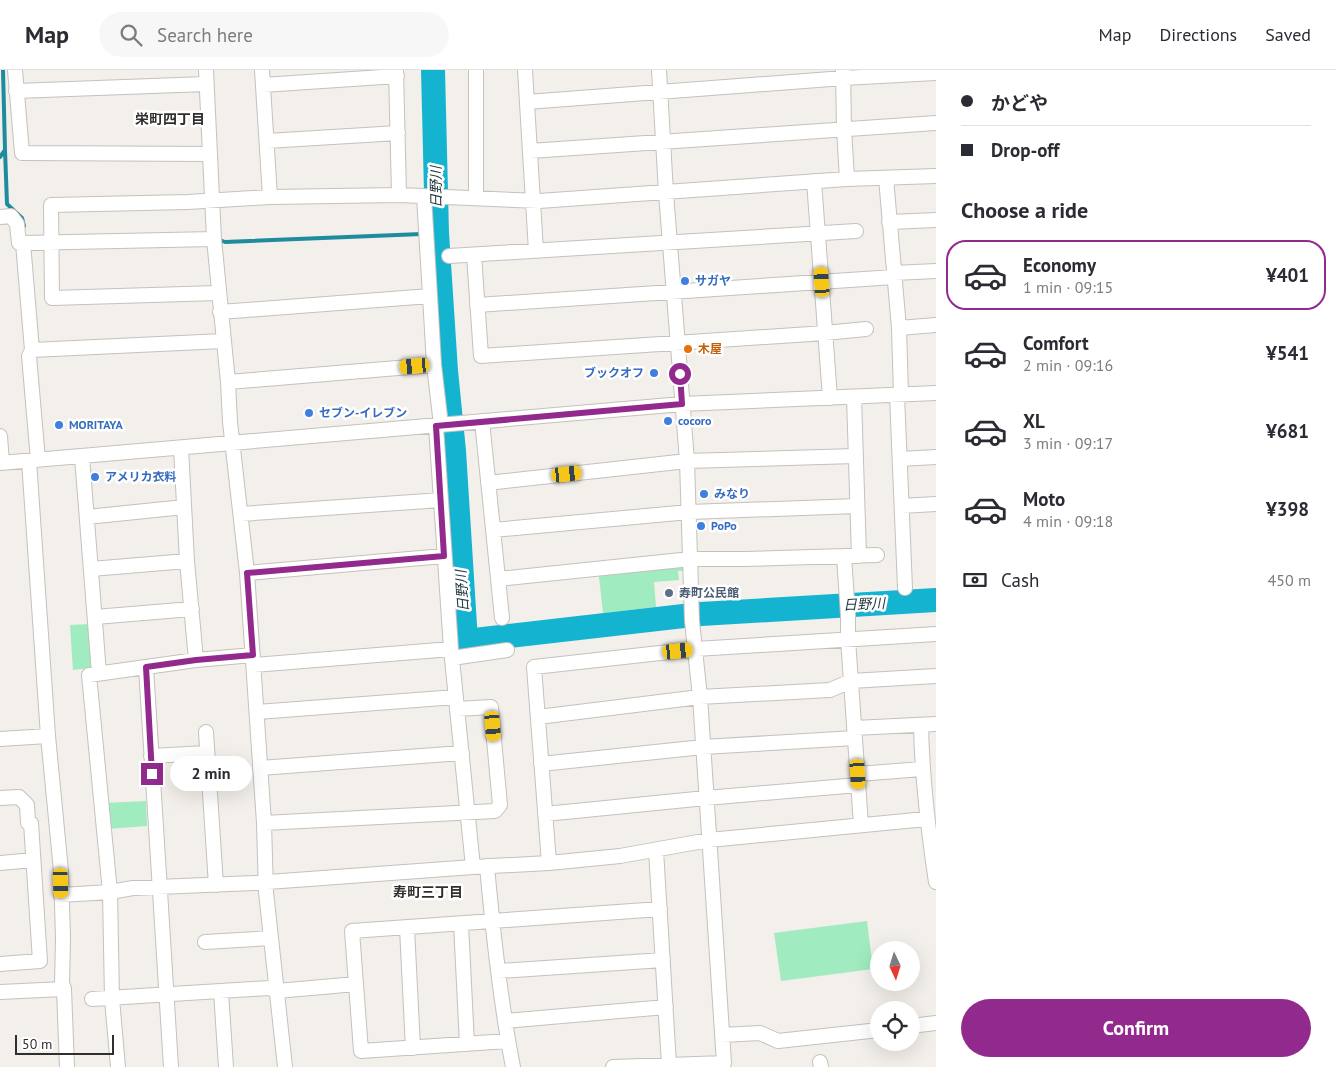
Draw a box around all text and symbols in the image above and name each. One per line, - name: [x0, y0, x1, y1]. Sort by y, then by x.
- search box: [99, 12, 449, 57]
- text: Map: [25, 19, 69, 50]
- icon: search: [117, 21, 145, 49]
- text: Search here: [157, 23, 253, 47]
- text: Map: [1099, 23, 1131, 46]
- text: Directions: [1159, 23, 1237, 46]
- text: Saved: [1265, 23, 1311, 46]
- text: かどや: [991, 91, 1048, 115]
- district label: 栄町四丁目: [135, 110, 205, 128]
- text: Drop-off: [991, 138, 1059, 162]
- water label: 日野川: [427, 164, 445, 208]
- text: Choose a ride: [961, 196, 1088, 224]
- icon: car: [963, 253, 1008, 298]
- text: Economy: [1023, 253, 1096, 277]
- text: ¥401: [1266, 263, 1309, 287]
- car: [813, 267, 830, 297]
- place label: サガヤ: [695, 273, 731, 288]
- marker: サガヤ: [679, 275, 691, 287]
- text: 1 min · 09:15: [1023, 277, 1113, 297]
- icon: car: [963, 331, 1008, 376]
- text: Comfort: [1023, 331, 1089, 355]
- place label: 木屋: [698, 341, 722, 356]
- text: ¥541: [1266, 341, 1309, 365]
- marker: 木屋: [682, 343, 694, 355]
- text: 2 min · 09:16: [1023, 355, 1113, 375]
- car: [399, 357, 430, 375]
- route start: [669, 363, 691, 385]
- place label: ブックオフ: [584, 365, 644, 380]
- marker: ブックオフ: [648, 367, 660, 379]
- place label: セブン-イレブン: [319, 405, 407, 420]
- marker: セブン-イレブン: [303, 407, 315, 419]
- icon: car: [963, 409, 1008, 454]
- text: XL: [1023, 409, 1045, 433]
- place label: cocoro: [678, 413, 712, 428]
- marker: cocoro: [662, 415, 674, 427]
- place label: MORITAYA: [69, 417, 123, 432]
- marker: MORITAYA: [53, 419, 65, 431]
- text: ¥681: [1266, 419, 1309, 443]
- text: 3 min · 09:17: [1023, 433, 1113, 453]
- car: [551, 465, 582, 483]
- place label: アメリカ衣料: [105, 469, 176, 484]
- marker: アメリカ衣料: [89, 471, 101, 483]
- place label: みなり: [714, 486, 750, 501]
- icon: car: [963, 487, 1008, 532]
- text: Moto: [1023, 487, 1065, 511]
- marker: みなり: [698, 488, 710, 500]
- text: ¥398: [1266, 497, 1309, 521]
- text: 4 min · 09:18: [1023, 511, 1113, 531]
- place label: PoPo: [711, 518, 737, 533]
- marker: PoPo: [695, 520, 707, 532]
- icon: cash: [961, 566, 989, 594]
- water label: 日野川: [451, 567, 472, 613]
- text: Cash: [1001, 568, 1039, 592]
- text: 450 m: [1268, 570, 1311, 590]
- place label: 寿町公民館: [679, 585, 739, 600]
- marker: 寿町公民館: [663, 587, 675, 599]
- water label: 日野川: [843, 594, 887, 614]
- car: [662, 642, 693, 660]
- car: [484, 710, 501, 742]
- callout: 2 min: [170, 756, 252, 792]
- car: [849, 759, 866, 789]
- route end: [141, 763, 163, 785]
- text: 2 min: [191, 763, 231, 783]
- car: [52, 868, 69, 898]
- district label: 寿町三丁目: [393, 883, 463, 901]
- north arrow: [870, 941, 920, 991]
- map controls: [870, 941, 920, 1051]
- button: Confirm: [961, 999, 1311, 1057]
- button: locate: [870, 1001, 920, 1051]
- scale bar: [15, 1032, 114, 1055]
- text: 50 m: [22, 1035, 52, 1053]

